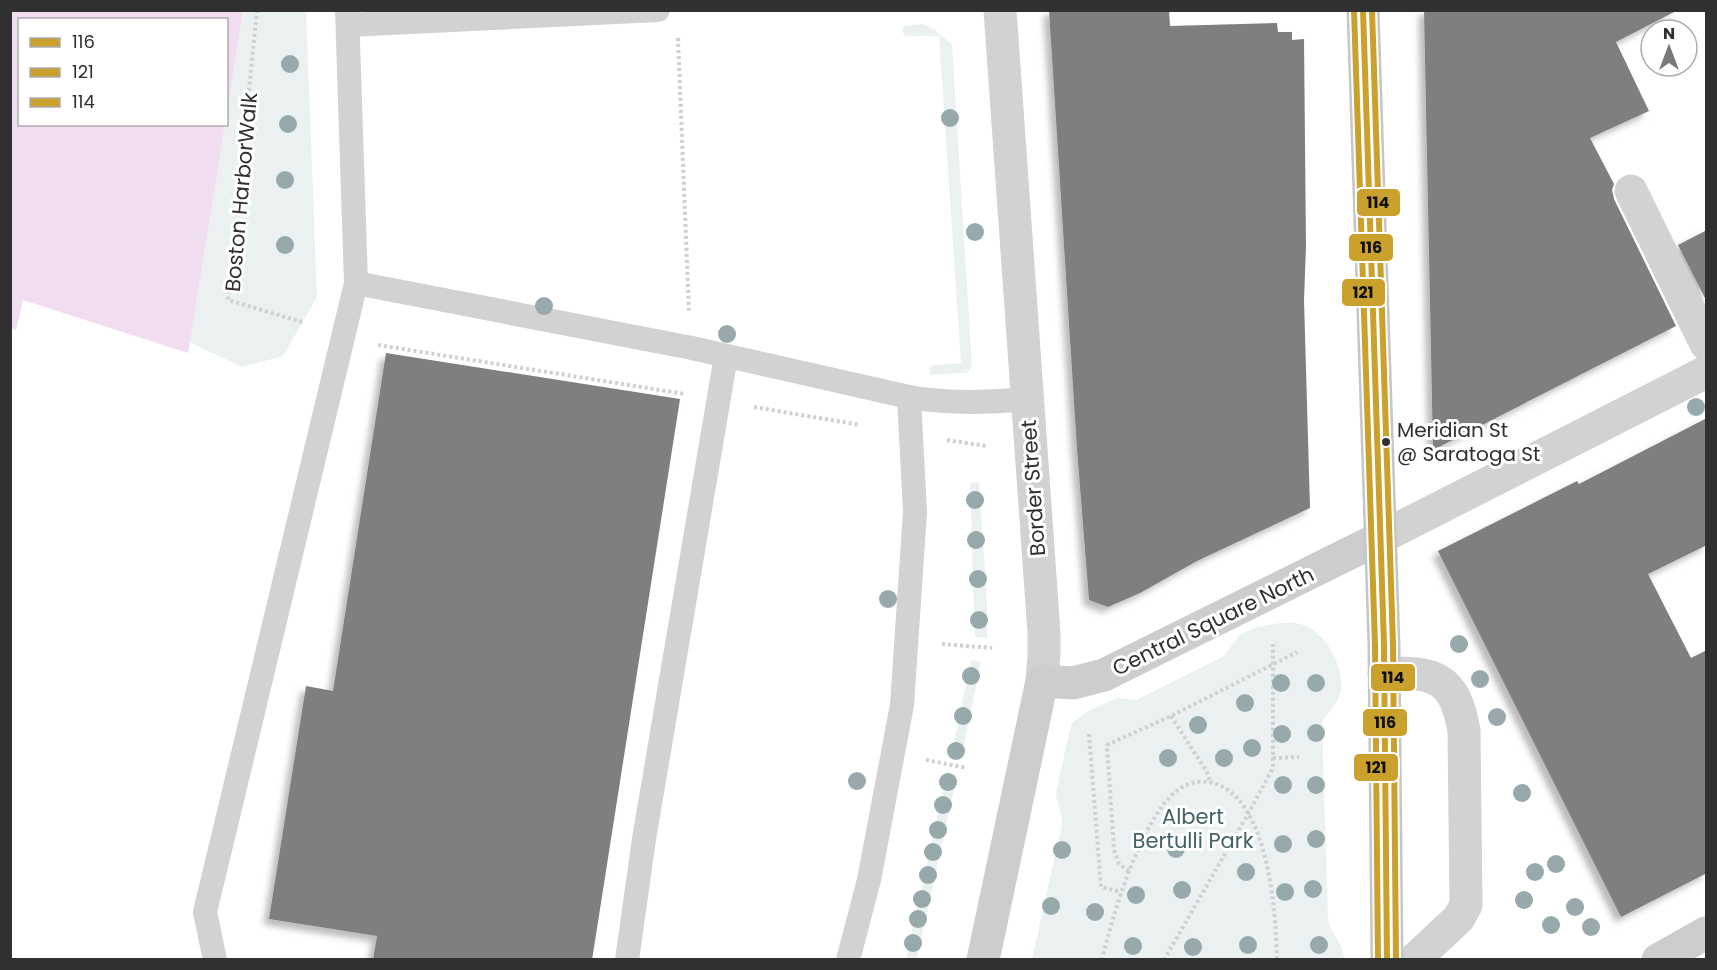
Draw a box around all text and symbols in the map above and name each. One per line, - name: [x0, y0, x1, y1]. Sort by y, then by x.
- legend: [18, 18, 228, 126]
- north arrow: [1639, 18, 1699, 78]
- text: N: [1663, 22, 1675, 45]
- text: 116: [72, 29, 95, 54]
- text: 121: [72, 59, 94, 84]
- text: 114: [72, 89, 95, 114]
- street label: Boston HarborWalk: [218, 91, 264, 293]
- line badge: 114: [1356, 188, 1401, 217]
- text: 114: [1367, 191, 1390, 214]
- line badge: 116: [1348, 233, 1394, 262]
- text: 116: [1360, 236, 1382, 259]
- line badge: 121: [1341, 278, 1386, 307]
- text: 121: [1352, 281, 1374, 304]
- place label: Meridian St @ Saratoga St: [1397, 416, 1540, 468]
- street label: Border Street: [1014, 419, 1052, 557]
- marker: Meridian St @ Saratoga St: [1380, 436, 1392, 448]
- street label: Central Square North: [1107, 560, 1319, 682]
- line badge: 114: [1370, 663, 1416, 692]
- text: 114: [1382, 666, 1405, 689]
- line badge: 116: [1362, 708, 1408, 737]
- text: 116: [1374, 711, 1396, 734]
- line badge: 121: [1353, 753, 1399, 782]
- text: 121: [1365, 756, 1387, 779]
- park label: Albert Bertulli Park: [1133, 802, 1254, 855]

